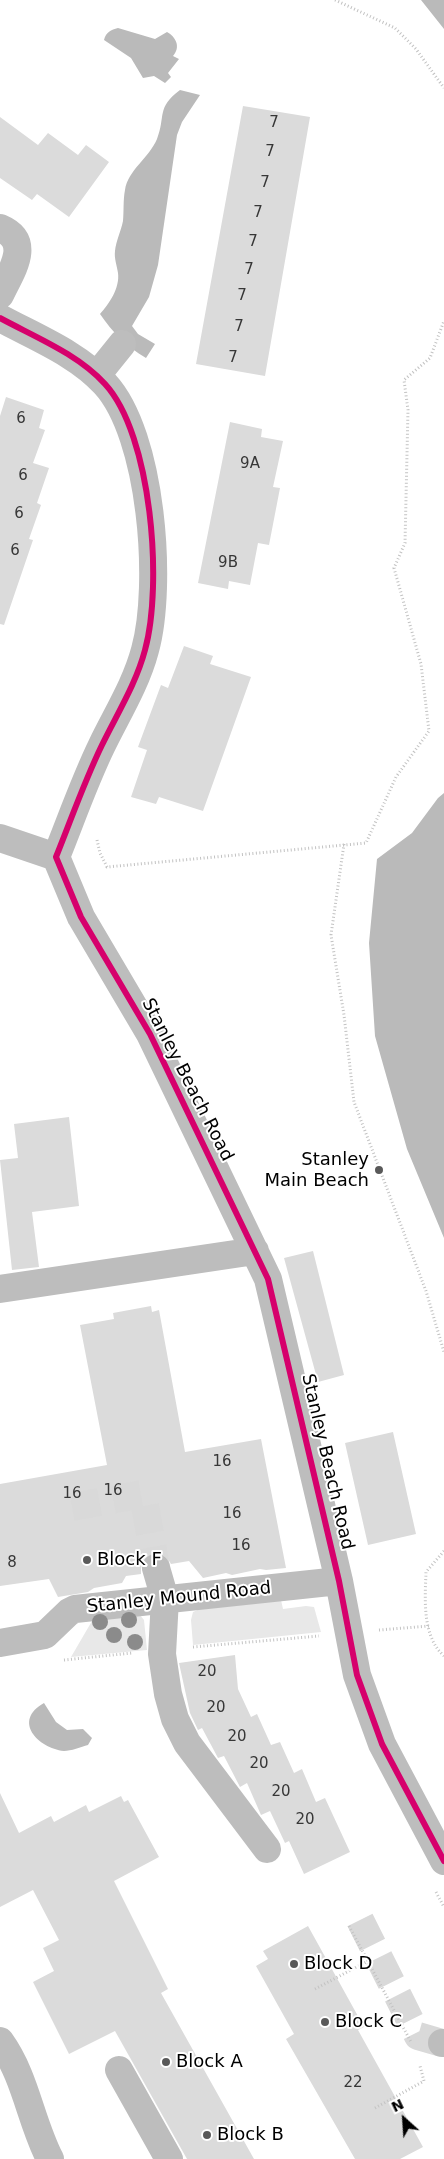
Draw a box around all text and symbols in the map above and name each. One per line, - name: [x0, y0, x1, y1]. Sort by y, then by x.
- house number: 7: [269, 114, 279, 132]
- house number: 7: [265, 143, 275, 161]
- house number: 7: [260, 174, 270, 192]
- house number: 7: [253, 204, 263, 222]
- house number: 7: [248, 233, 258, 251]
- house number: 7: [244, 261, 254, 279]
- house number: 7: [237, 287, 247, 305]
- house number: 7: [234, 318, 244, 336]
- house number: 7: [228, 349, 238, 367]
- house number: 6: [16, 410, 26, 428]
- house number: 9A: [240, 455, 260, 473]
- house number: 6: [18, 467, 28, 485]
- house number: 6: [14, 505, 24, 523]
- house number: 6: [10, 542, 20, 560]
- house number: 9B: [218, 554, 238, 572]
- street label: Stanley Beach Road: [137, 995, 237, 1165]
- place label: Stanley Main Beach: [265, 1149, 369, 1192]
- marker: Stanley Main Beach: [373, 1164, 385, 1176]
- street label: Stanley Beach Road: [296, 1372, 358, 1552]
- house number: 16: [212, 1453, 232, 1471]
- house number: 16: [103, 1482, 123, 1500]
- house number: 16: [62, 1485, 82, 1503]
- house number: 16: [222, 1505, 242, 1523]
- house number: 16: [231, 1537, 251, 1555]
- place label: Block F: [97, 1549, 162, 1571]
- house number: 8: [7, 1554, 17, 1572]
- marker: Block F: [81, 1554, 93, 1566]
- street label: Stanley Mound Road: [86, 1578, 272, 1618]
- house number: 20: [197, 1663, 217, 1681]
- house number: 20: [206, 1699, 226, 1717]
- house number: 20: [227, 1728, 247, 1746]
- house number: 20: [249, 1755, 269, 1773]
- house number: 20: [271, 1783, 291, 1801]
- house number: 20: [295, 1811, 315, 1829]
- place label: Block D: [304, 1953, 372, 1975]
- marker: Block D: [288, 1958, 300, 1970]
- place label: Block C: [335, 2011, 402, 2033]
- marker: Block C: [319, 2016, 331, 2028]
- place label: Block A: [176, 2051, 243, 2073]
- marker: Block A: [160, 2056, 172, 2068]
- house number: 22: [343, 2074, 363, 2092]
- north arrow: [379, 2094, 429, 2144]
- text: N: [389, 2096, 406, 2115]
- place label: Block B: [217, 2124, 284, 2146]
- marker: Block B: [201, 2129, 213, 2141]

